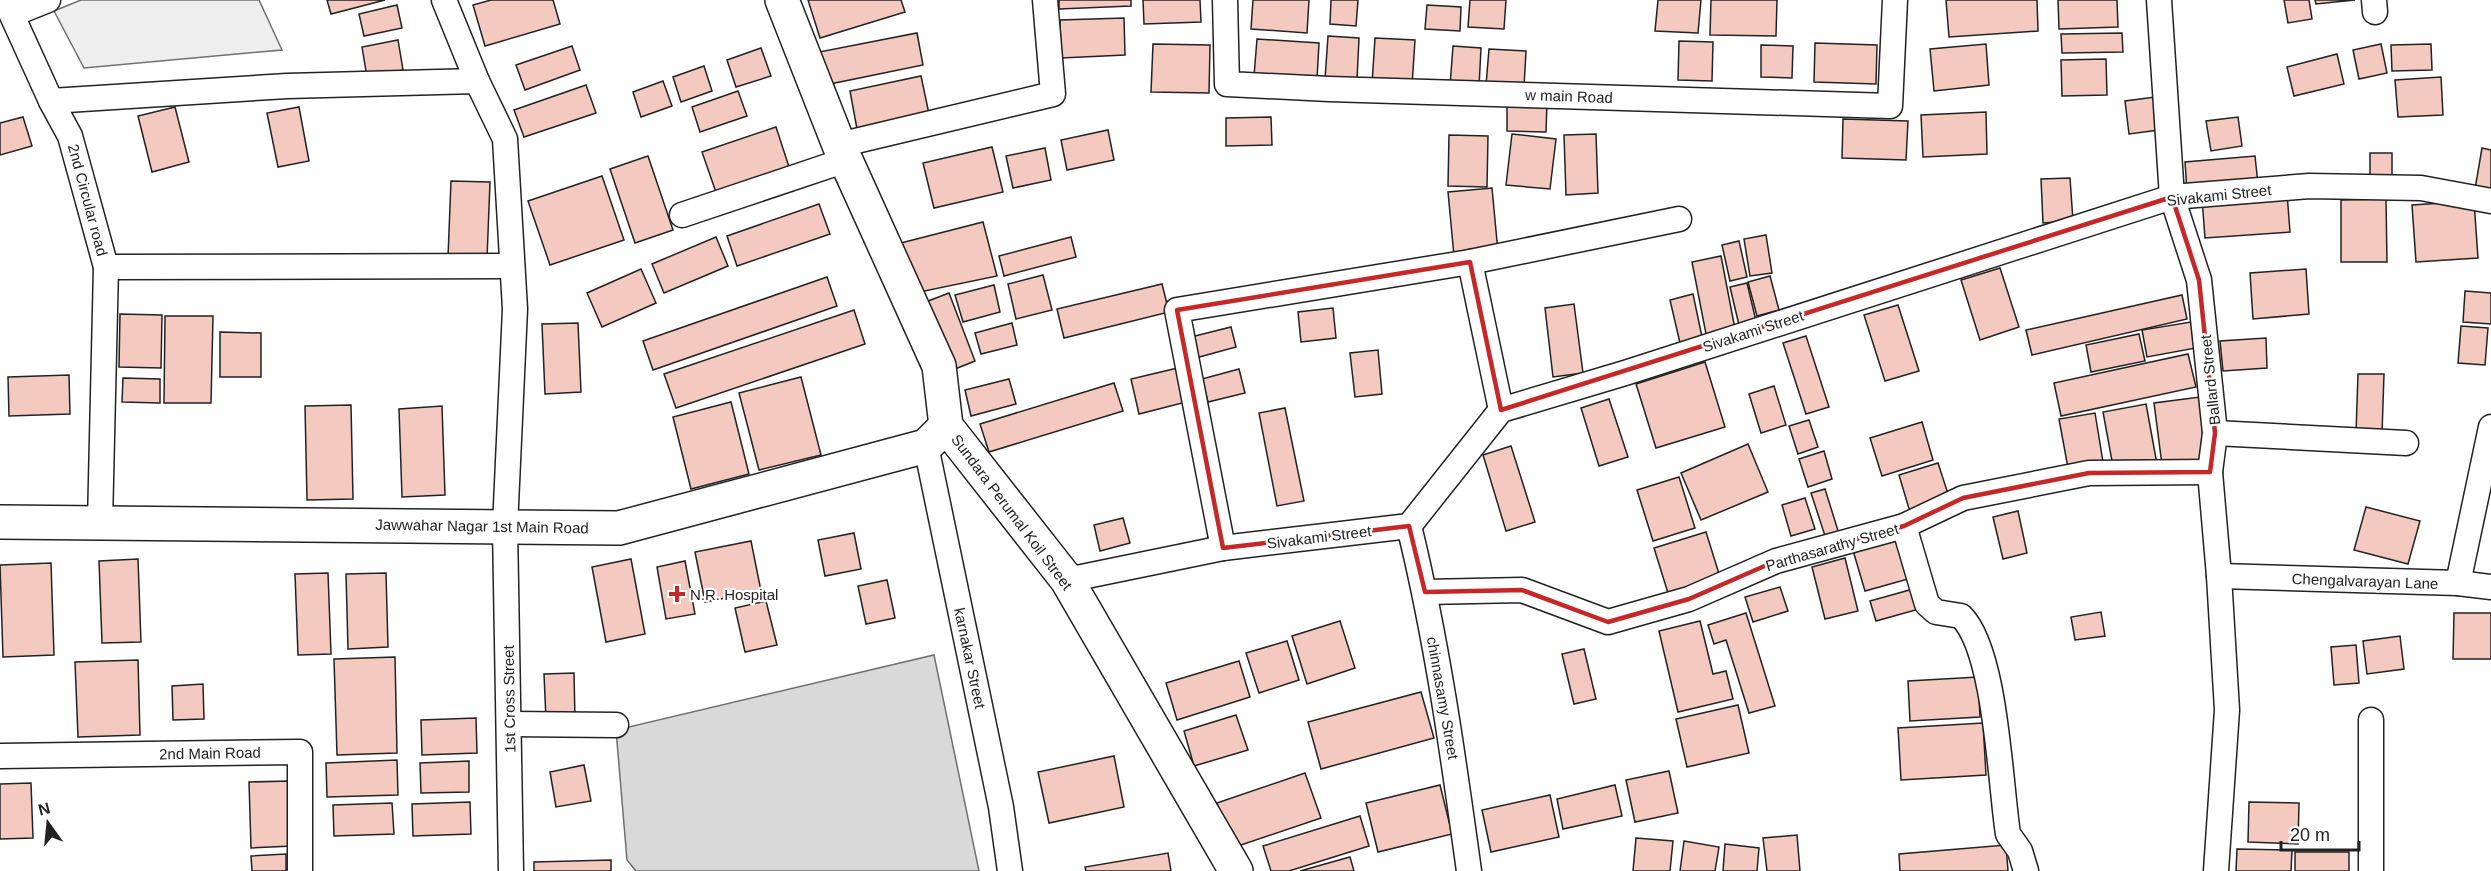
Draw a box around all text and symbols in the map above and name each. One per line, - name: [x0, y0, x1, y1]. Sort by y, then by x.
- street label: w main Road: [1524, 86, 1613, 106]
- street label: 2nd Circular road: [65, 142, 111, 258]
- street label: Sivakami Street: [2166, 181, 2273, 209]
- street label: Sivakami Street: [1700, 306, 1806, 355]
- street label: Ballard Street: [2197, 333, 2223, 426]
- street label: Sundara Perumal Koil Street: [948, 431, 1076, 594]
- street label: Jawwahar Nagar 1st Main Road: [375, 516, 589, 536]
- street label: Parthasarathy Street: [1764, 520, 1901, 574]
- street label: Sivakami Street: [1266, 522, 1373, 552]
- street label: Chengalvarayan Lane: [2291, 570, 2439, 592]
- marker: N.R. Hospital: [668, 585, 686, 603]
- place label: N.R. Hospital: [690, 586, 778, 603]
- street label: karnakar Street: [951, 606, 989, 711]
- street label: chinnasamy Street: [1424, 635, 1462, 761]
- street label: 1st Cross Street: [500, 644, 518, 753]
- street label: 2nd Main Road: [159, 744, 261, 762]
- north arrow: [18, 793, 78, 853]
- text: N: [36, 799, 52, 819]
- scale bar: [2281, 814, 2359, 852]
- text: 20 m: [2290, 825, 2330, 845]

